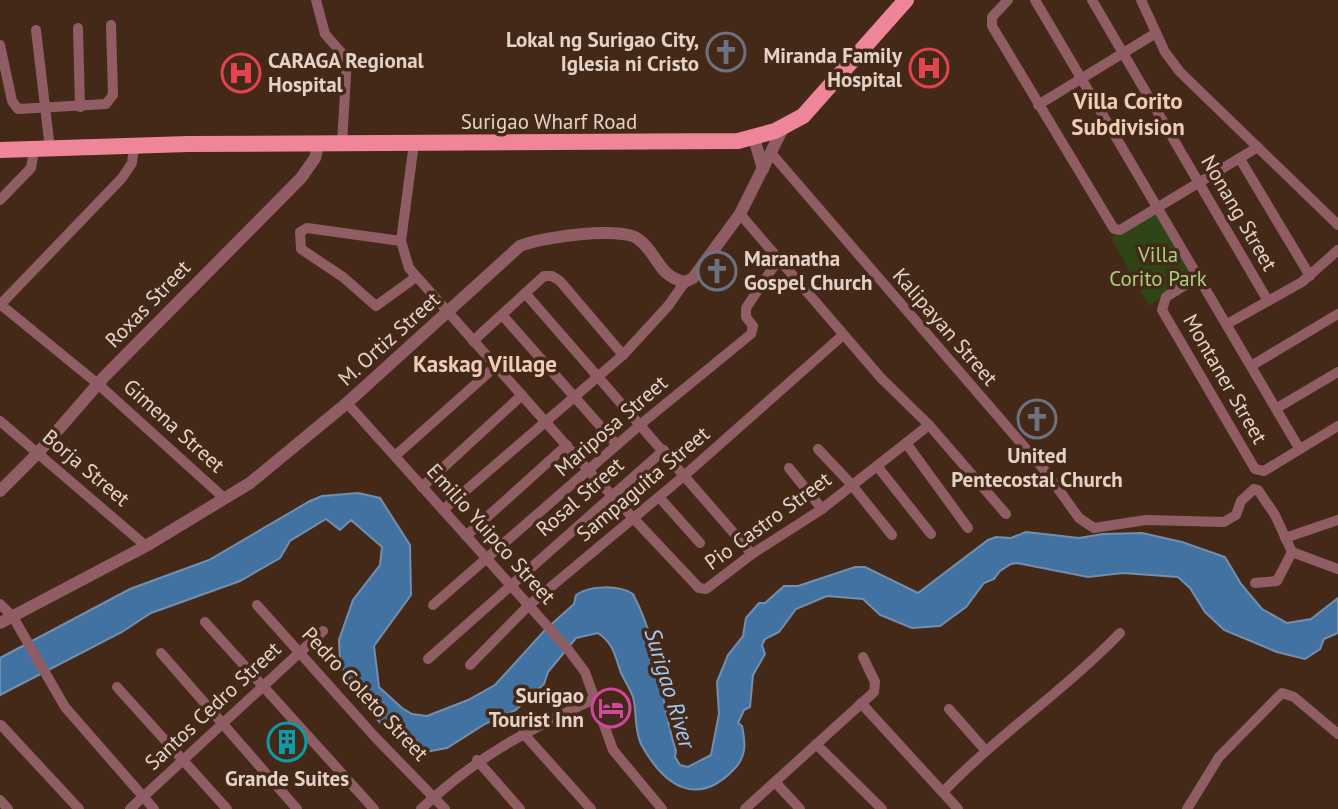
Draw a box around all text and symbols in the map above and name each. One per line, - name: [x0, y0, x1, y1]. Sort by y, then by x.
- place label: Lokal ng Surigao City, Iglesia ni Cristo: [506, 26, 699, 77]
- church icon: Lokal ng Surigao City, Iglesia ni Cristo: [705, 31, 747, 73]
- place label: Miranda Family Hospital: [763, 42, 903, 93]
- place label: CARAGA Regional Hospital: [268, 47, 425, 98]
- hospital icon: Miranda Family Hospital: [908, 47, 950, 89]
- hospital icon: CARAGA Regional Hospital: [220, 52, 262, 94]
- district label: Villa Corito Subdivision: [1071, 86, 1185, 141]
- street label: Surigao Wharf Road: [461, 108, 637, 135]
- street label: Nonang Street: [1195, 150, 1283, 275]
- park label: Villa Corito Park: [1109, 241, 1207, 292]
- place label: Maranatha Gospel Church: [744, 245, 873, 296]
- church icon: Maranatha Gospel Church: [696, 250, 738, 292]
- street label: Roxas Street: [99, 254, 196, 353]
- street label: Kalipayan Street: [887, 262, 1004, 391]
- street label: M. Ortiz Street: [332, 286, 445, 391]
- street label: Montaner Street: [1177, 309, 1273, 448]
- district label: Kaskag Village: [413, 349, 557, 378]
- street label: Mariposa Street: [549, 369, 673, 482]
- street label: Gimena Street: [118, 373, 231, 478]
- church icon: United Pentecostal Church: [1016, 398, 1058, 440]
- street label: Sampaguita Street: [571, 420, 715, 547]
- street label: Borja Street: [37, 423, 136, 512]
- place label: United Pentecostal Church: [951, 442, 1123, 493]
- street label: Rosal Street: [530, 451, 629, 542]
- street label: Emilio Yuipco Street: [421, 458, 562, 610]
- street label: Pio Castro Street: [699, 466, 836, 576]
- street label: Pedro Coleto Street: [296, 621, 434, 766]
- water label: Surigao River: [638, 624, 703, 753]
- street label: Santos Cedro Street: [139, 636, 286, 776]
- place label: Surigao Tourist Inn: [489, 682, 584, 733]
- hotel icon: Surigao Tourist Inn: [590, 687, 632, 729]
- building icon: Grande Suites: [266, 721, 308, 763]
- place label: Grande Suites: [225, 765, 349, 792]

